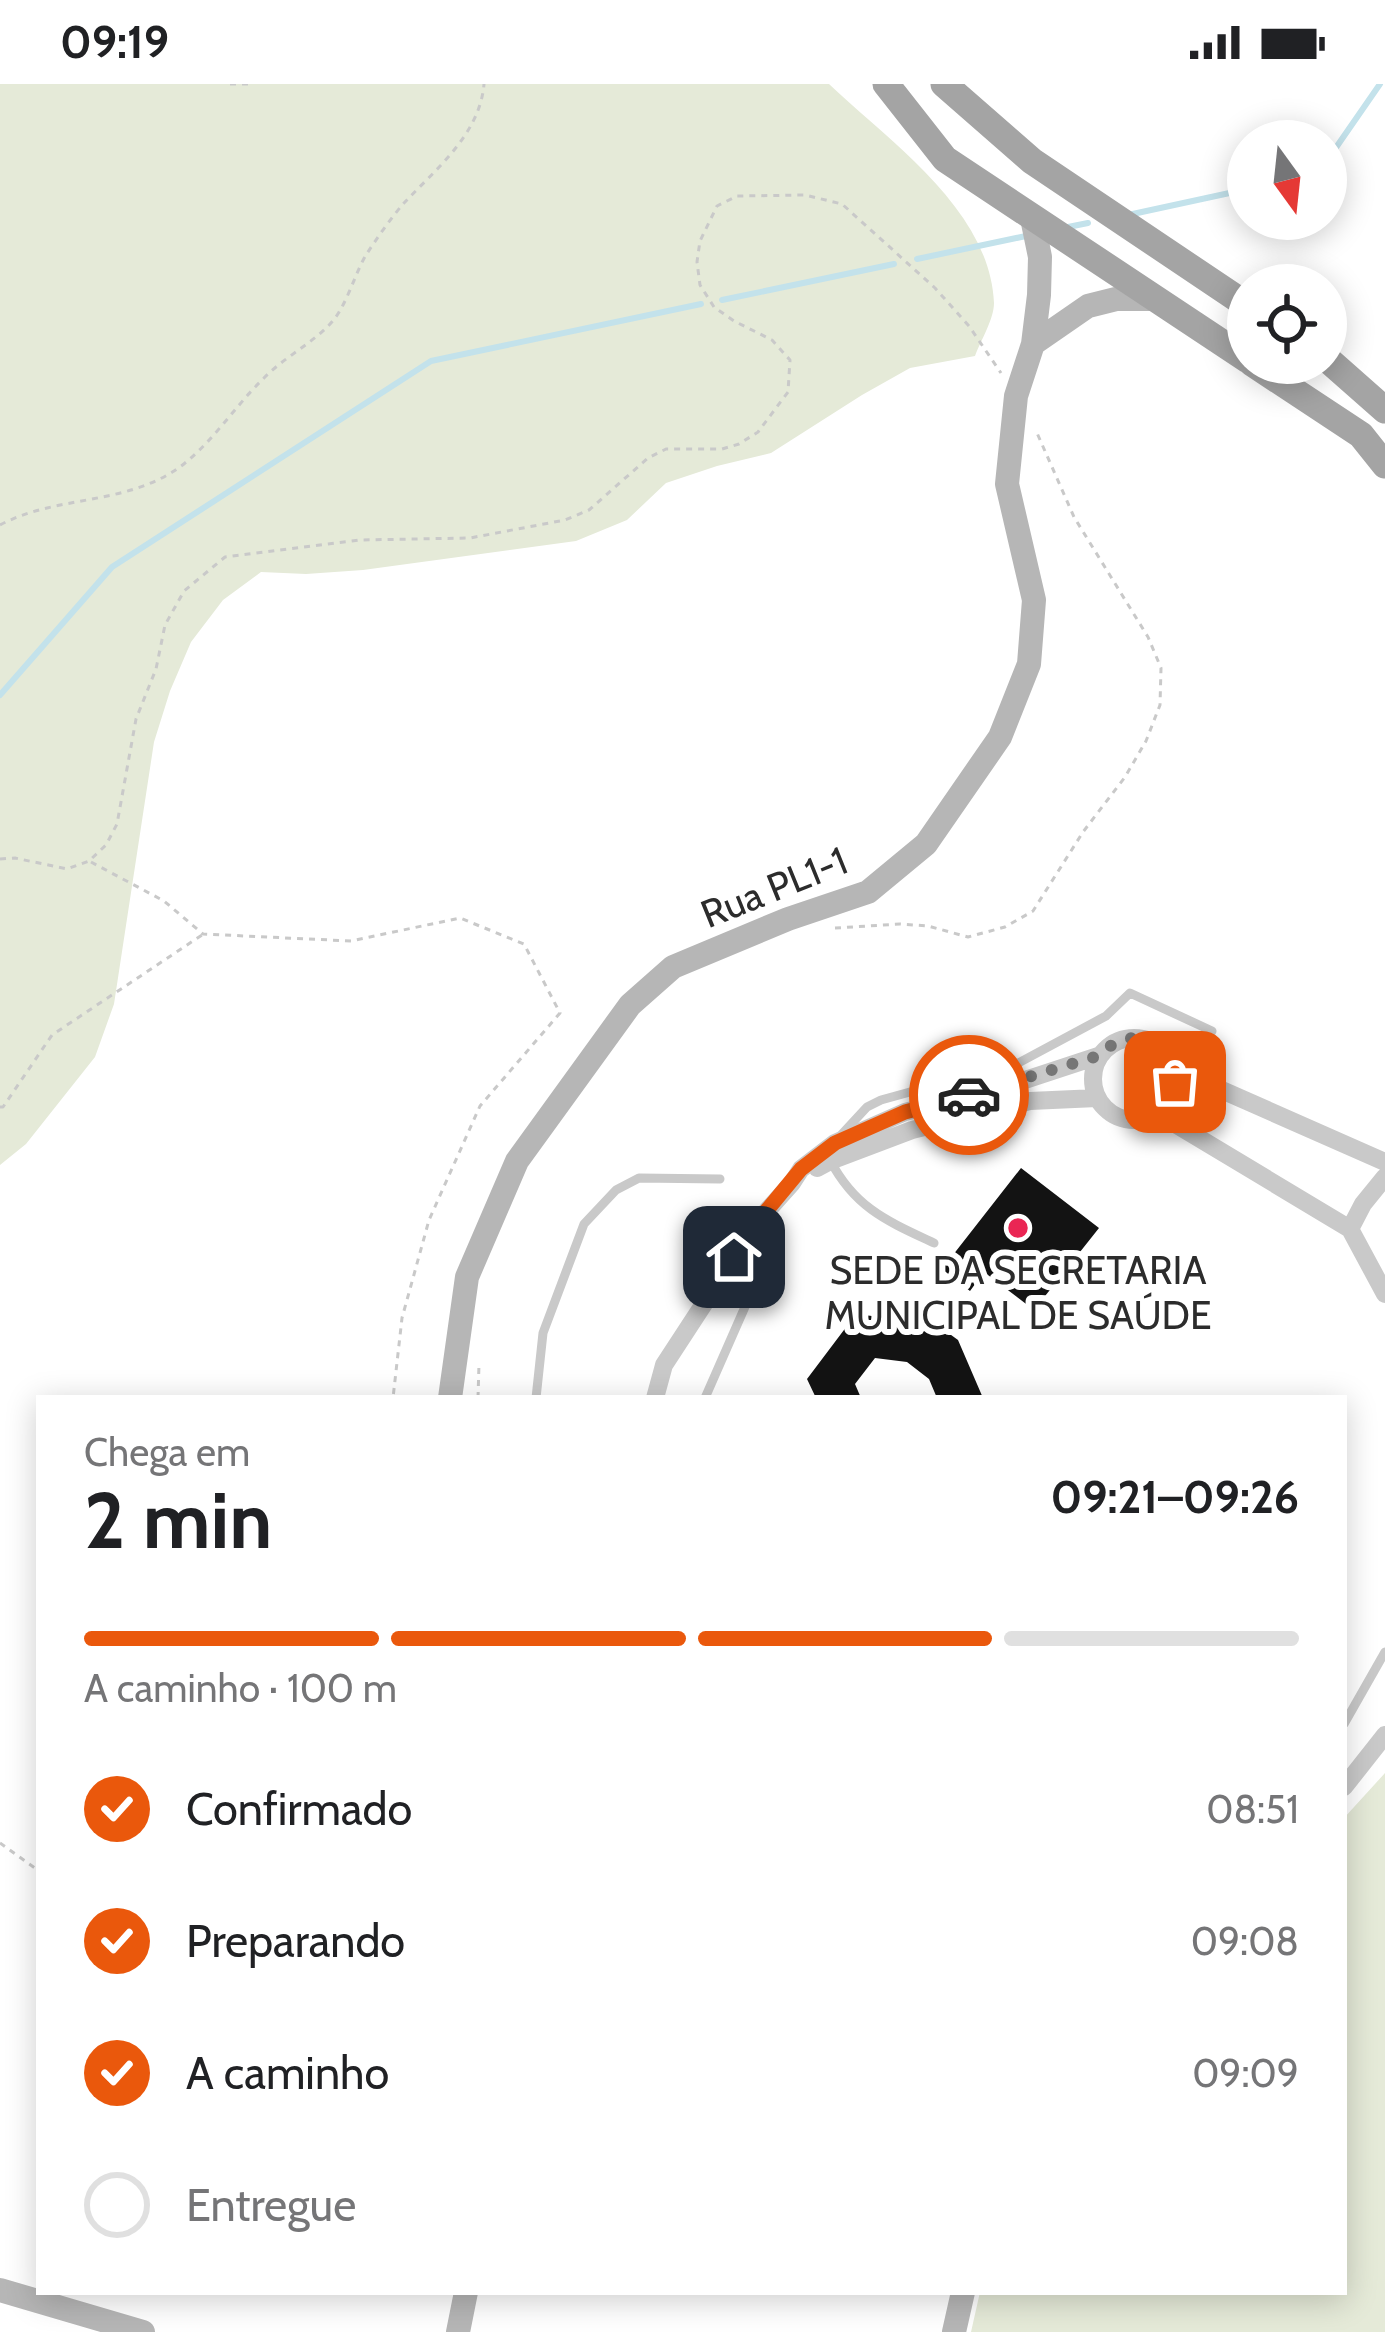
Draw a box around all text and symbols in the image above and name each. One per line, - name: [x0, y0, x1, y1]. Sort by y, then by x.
- text: 09:19: [60, 15, 169, 69]
- north arrow: [1227, 120, 1347, 240]
- map controls: [1227, 120, 1347, 384]
- button: locate: [1227, 264, 1347, 384]
- street label: Rua PL1-1: [694, 836, 854, 938]
- pin: [1124, 1031, 1226, 1133]
- courier: [909, 1035, 1029, 1155]
- icon: bag: [1142, 1049, 1208, 1115]
- icon: car: [936, 1062, 1002, 1128]
- pin: [683, 1206, 785, 1308]
- marker: SEDE DA SECRETARIA MUNICIPAL DE SAÚDE: [1005, 1215, 1031, 1241]
- icon: home: [701, 1224, 767, 1290]
- place label: SEDE DA SECRETARIA MUNICIPAL DE SAÚDE: [824, 1246, 1212, 1339]
- text: Chega em: [84, 1428, 250, 1476]
- text: 09:21–09:26: [1051, 1470, 1299, 1524]
- text: 2 min: [84, 1473, 272, 1568]
- text: A caminho · 100 m: [84, 1664, 397, 1712]
- icon: check: [84, 1776, 150, 1842]
- text: Confirmado: [186, 1782, 412, 1836]
- text: 08:51: [1206, 1785, 1299, 1833]
- icon: check: [84, 1908, 150, 1974]
- text: Preparando: [186, 1914, 405, 1968]
- text: 09:08: [1191, 1917, 1299, 1965]
- icon: check: [84, 2040, 150, 2106]
- text: A caminho: [186, 2046, 389, 2100]
- text: 09:09: [1192, 2049, 1299, 2097]
- text: Entregue: [186, 2178, 356, 2232]

